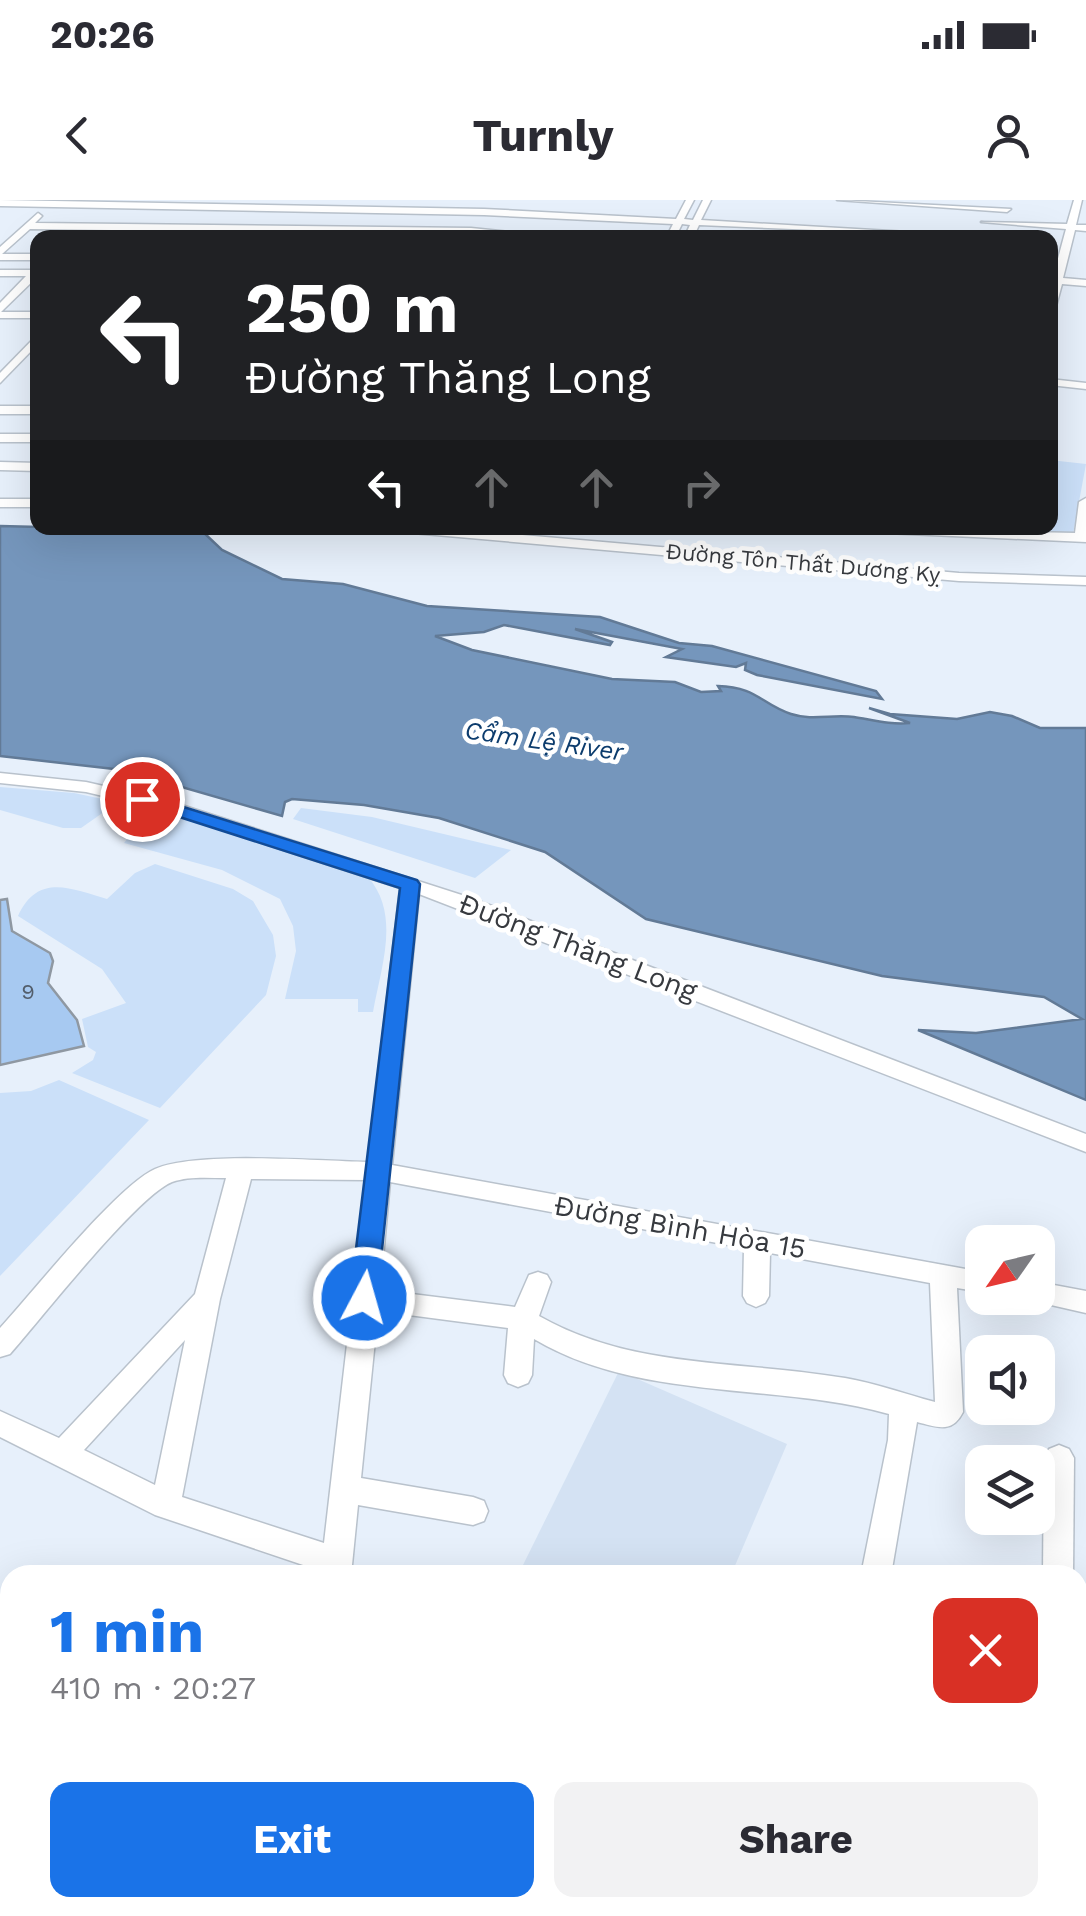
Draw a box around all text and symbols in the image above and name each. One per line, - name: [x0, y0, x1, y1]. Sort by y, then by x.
- text: 20:26: [50, 13, 155, 57]
- icon: back: [50, 108, 105, 163]
- icon: person: [981, 108, 1036, 163]
- text: Turnly: [472, 109, 614, 162]
- text: 250 m: [245, 267, 459, 349]
- icon: left: [80, 270, 210, 400]
- text: Đường Thăng Long: [245, 351, 651, 404]
- icon: left: [359, 460, 414, 515]
- icon: ahead: [464, 460, 519, 515]
- icon: ahead: [569, 460, 624, 515]
- icon: right: [674, 460, 729, 515]
- street label: Đường Tôn Thất Dương Kỵ: [665, 539, 942, 588]
- water label: Cẩm Lệ River: [463, 716, 626, 767]
- pin: [100, 757, 185, 842]
- icon: arrive: [115, 772, 170, 827]
- street label: Đường Thăng Long: [454, 886, 702, 1008]
- house number: 9: [21, 979, 35, 1004]
- street label: Đường Bình Hòa 15: [552, 1189, 808, 1265]
- north arrow: [965, 1225, 1055, 1315]
- map controls: [965, 1225, 1055, 1535]
- position arrow: [312, 1246, 416, 1350]
- button: sound: [965, 1335, 1055, 1425]
- button: layers: [965, 1445, 1055, 1535]
- text: 1 min: [50, 1596, 204, 1667]
- button: close: [933, 1598, 1038, 1703]
- text: 410 m · 20:27: [50, 1669, 256, 1707]
- button: Exit: [50, 1782, 534, 1897]
- button: Share: [554, 1782, 1038, 1897]

